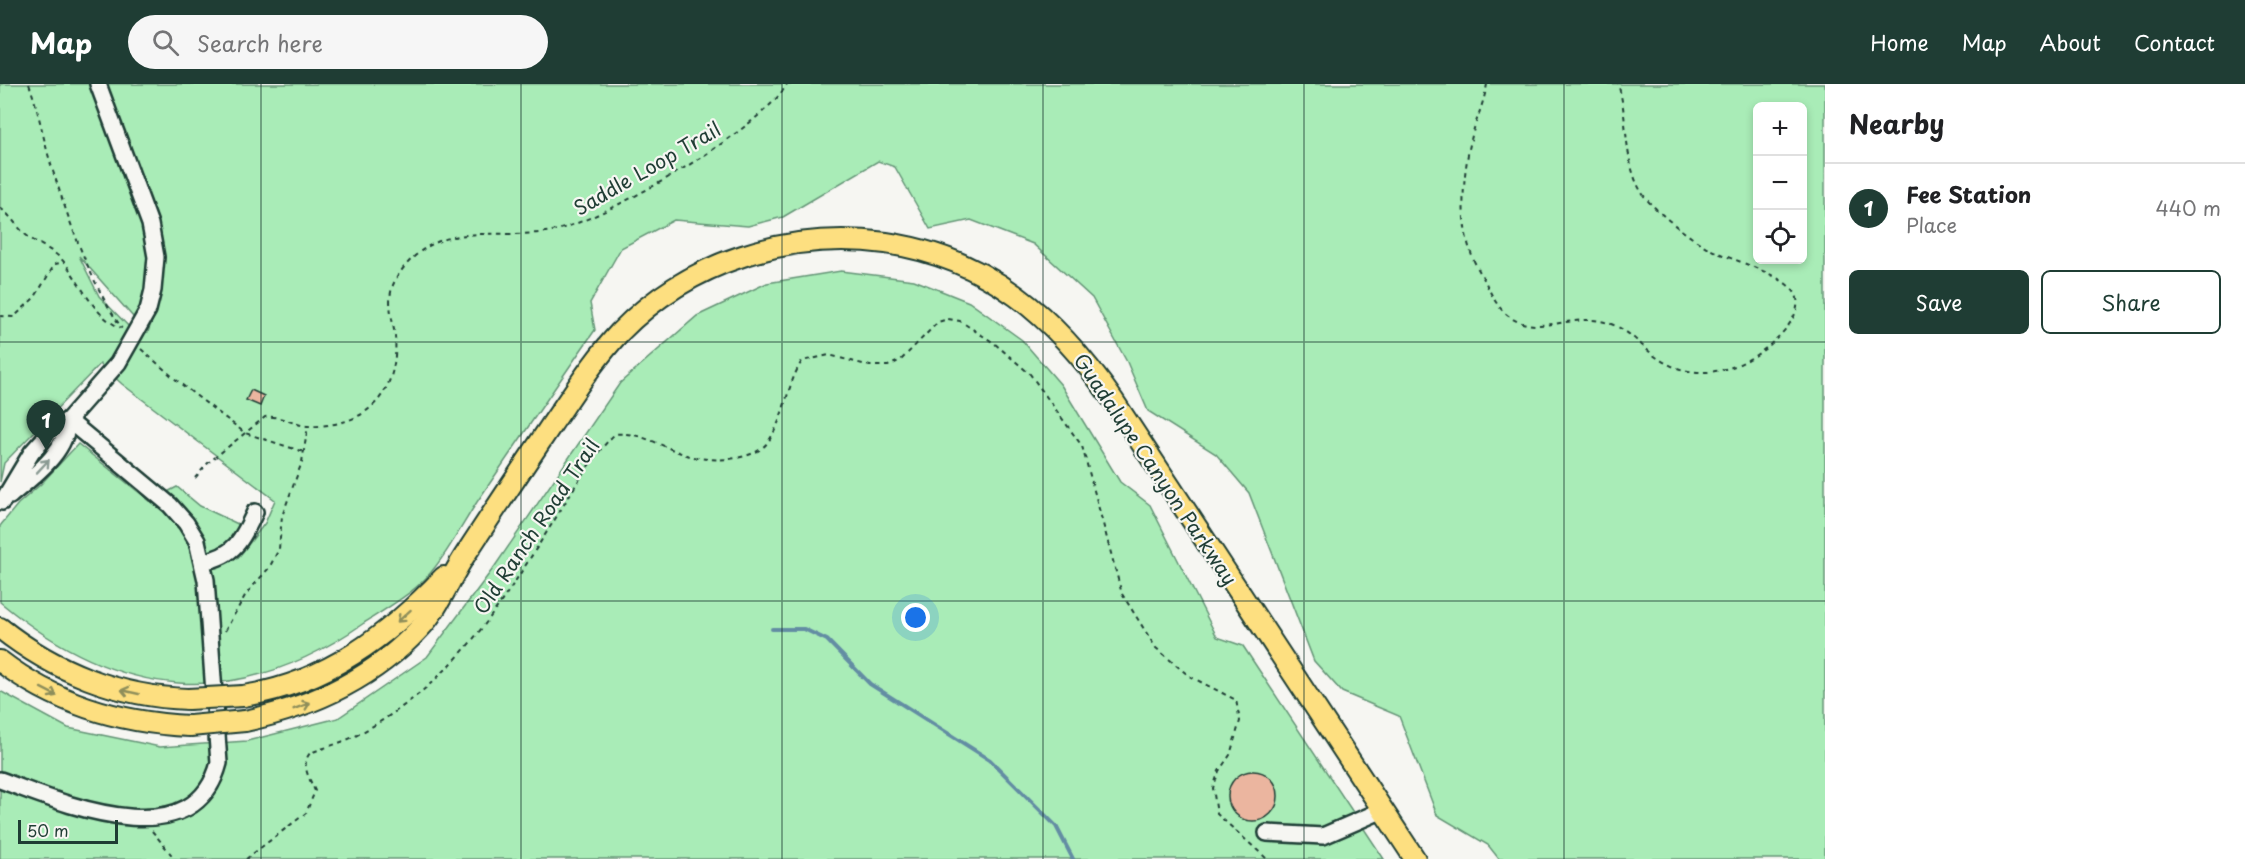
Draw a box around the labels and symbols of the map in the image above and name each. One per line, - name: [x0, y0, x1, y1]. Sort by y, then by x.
- street label: Saddle Loop Trail: [568, 114, 726, 222]
- street label: Guadalupe Canyon Parkway: [1067, 347, 1245, 591]
- pin: 1: [26, 400, 66, 450]
- street label: Old Ranch Road Trail: [466, 432, 606, 620]
- one-way arrow: [36, 458, 50, 473]
- your location: [901, 603, 930, 632]
- one-way arrow: [397, 609, 412, 623]
- one-way arrow: [121, 686, 140, 698]
- one-way arrow: [40, 687, 58, 698]
- one-way arrow: [292, 699, 310, 710]
- scale bar: [18, 817, 118, 844]

